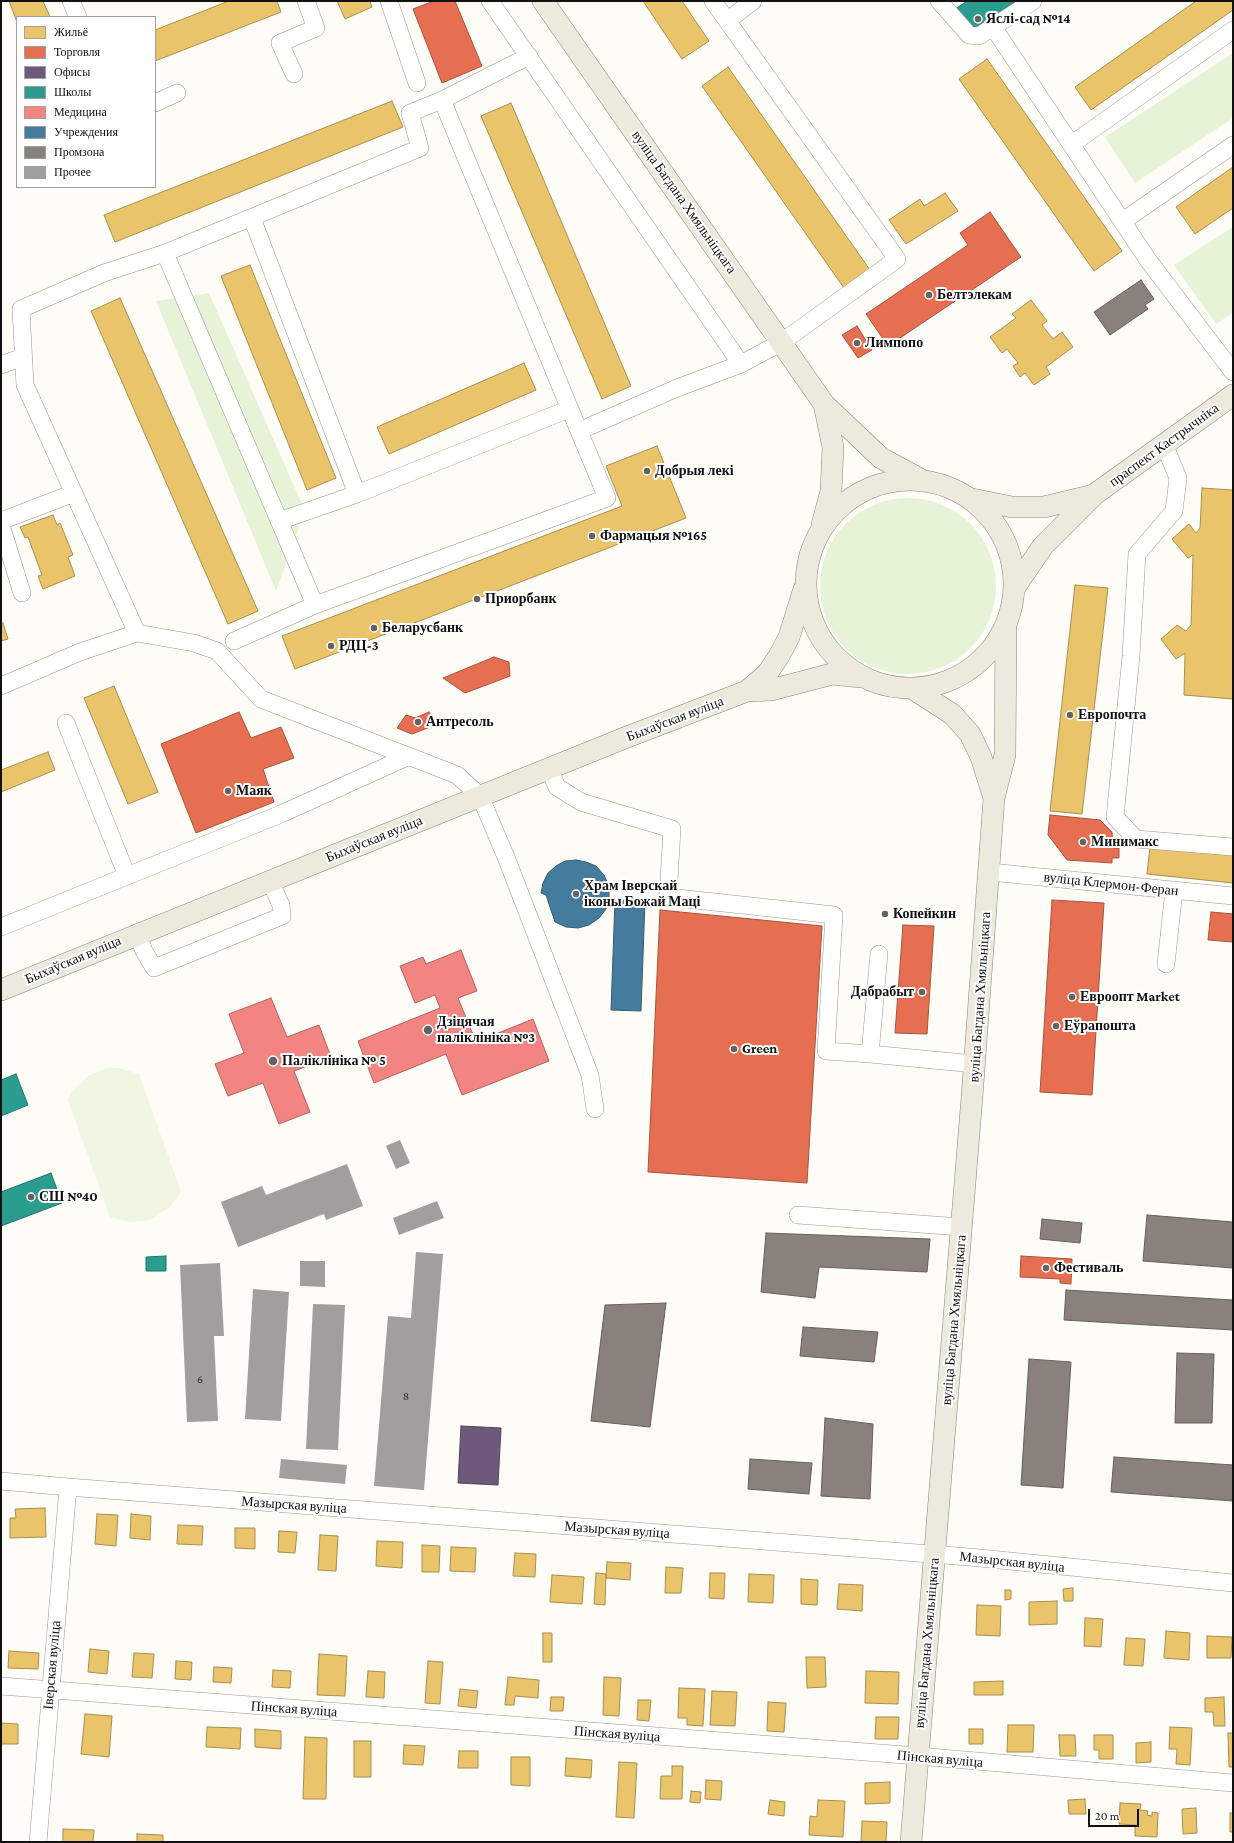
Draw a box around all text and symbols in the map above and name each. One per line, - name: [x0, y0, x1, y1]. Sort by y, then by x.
- place label: Яслі-сад №14: [986, 11, 1071, 27]
- marker: Яслі-сад №14: [973, 14, 983, 24]
- legend: [16, 16, 156, 188]
- text: Жильё: [54, 25, 88, 39]
- text: Торговля: [54, 45, 100, 59]
- text: Офисы: [54, 65, 90, 79]
- text: Школы: [54, 85, 91, 99]
- text: Медицина: [54, 105, 107, 119]
- text: Учреждения: [54, 125, 118, 139]
- street label: вуліца Багдана Хмяльніцкага: [628, 127, 740, 277]
- text: Промзона: [54, 145, 104, 159]
- text: Прочее: [54, 165, 91, 179]
- place label: Белтэлекам: [937, 287, 1012, 303]
- marker: Белтэлекам: [924, 290, 934, 300]
- place label: Лимпопо: [865, 335, 923, 351]
- marker: Лимпопо: [852, 338, 862, 348]
- street label: праспект Кастрычніка: [1106, 400, 1222, 490]
- place label: Добрыя лекі: [655, 463, 734, 479]
- marker: Добрыя лекі: [642, 466, 652, 476]
- place label: Фармацыя №165: [600, 528, 707, 544]
- marker: Фармацыя №165: [587, 531, 597, 541]
- place label: Приорбанк: [485, 591, 557, 607]
- marker: Приорбанк: [472, 594, 482, 604]
- place label: Беларусбанк: [382, 620, 463, 636]
- marker: Беларусбанк: [369, 623, 379, 633]
- place label: РДЦ-3: [339, 638, 379, 654]
- marker: РДЦ-3: [326, 641, 336, 651]
- street label: Быхаўская вуліца: [624, 693, 726, 745]
- place label: Европочта: [1078, 707, 1146, 723]
- marker: Европочта: [1065, 710, 1075, 720]
- place label: Антресоль: [426, 714, 494, 730]
- marker: Антресоль: [413, 717, 423, 727]
- place label: Маяк: [236, 783, 272, 799]
- marker: Маяк: [223, 786, 233, 796]
- street label: Быхаўская вуліца: [323, 812, 425, 866]
- place label: Минимакс: [1091, 834, 1159, 850]
- marker: Минимакс: [1078, 837, 1088, 847]
- street label: вуліца Клермон-Феран: [1043, 869, 1179, 899]
- place label: Храм Іверскай іконы Божай Маці: [584, 878, 700, 910]
- marker: Храм Іверскай іконы Божай Маці: [571, 889, 581, 899]
- place label: Копейкин: [893, 906, 956, 922]
- marker: Копейкин: [880, 909, 890, 919]
- street label: вуліца Багдана Хмяльніцкага: [966, 911, 994, 1083]
- street label: Быхаўская вуліца: [22, 932, 124, 988]
- place label: Дабрабыт: [851, 984, 914, 1000]
- marker: Дабрабыт: [917, 987, 927, 997]
- place label: Евроопт Market: [1080, 989, 1180, 1005]
- marker: Евроопт Market: [1067, 992, 1077, 1002]
- place label: Дзіцячая паліклініка №3: [437, 1014, 535, 1046]
- place label: Еўрапошта: [1064, 1018, 1136, 1034]
- marker: Еўрапошта: [1051, 1021, 1061, 1031]
- marker: Дзіцячая паліклініка №3: [422, 1024, 434, 1036]
- place label: Green: [742, 1041, 777, 1057]
- marker: Green: [729, 1044, 739, 1054]
- place label: Паліклініка № 5: [282, 1053, 386, 1069]
- marker: Паліклініка № 5: [267, 1055, 279, 1067]
- place label: СШ №40: [39, 1189, 98, 1205]
- marker: СШ №40: [26, 1192, 36, 1202]
- street label: вуліца Багдана Хмяльніцкага: [938, 1234, 970, 1406]
- place label: Фестиваль: [1054, 1260, 1124, 1276]
- marker: Фестиваль: [1041, 1263, 1051, 1273]
- house number: 6: [197, 1372, 203, 1386]
- house number: 8: [403, 1389, 409, 1403]
- street label: Мазырская вуліца: [241, 1493, 347, 1517]
- street label: Мазырская вуліца: [564, 1518, 670, 1542]
- street label: Мазырская вуліца: [959, 1548, 1065, 1576]
- street label: вуліца Багдана Хмяльніцкага: [911, 1557, 943, 1729]
- street label: Іверская вуліца: [40, 1620, 64, 1710]
- street label: Пінская вуліца: [250, 1698, 338, 1720]
- street label: Пінская вуліца: [573, 1723, 661, 1745]
- street label: Пінская вуліца: [896, 1747, 984, 1771]
- scale bar: [1090, 1801, 1141, 1827]
- text: 20 m: [1095, 1809, 1119, 1823]

